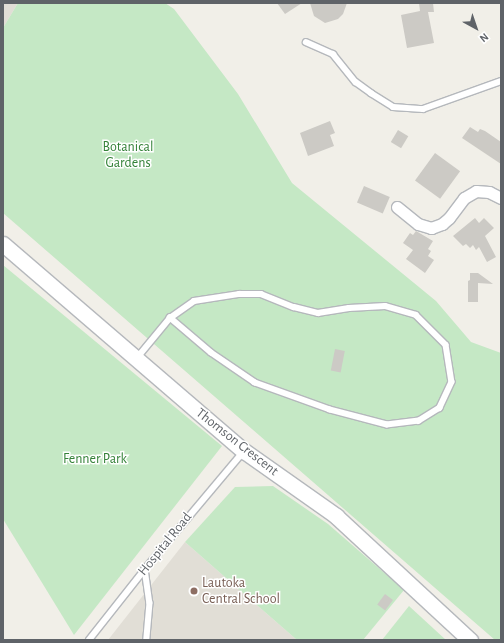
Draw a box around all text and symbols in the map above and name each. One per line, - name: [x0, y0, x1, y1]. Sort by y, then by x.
- north arrow: [456, 8, 496, 48]
- text: N: [478, 31, 491, 44]
- park label: Botanical Gardens: [103, 139, 153, 172]
- street label: Thomson Crescent: [192, 405, 282, 479]
- park label: Fenner Park: [63, 451, 127, 467]
- street label: Hospital Road: [134, 509, 196, 579]
- place label: Lautoka Central School: [202, 575, 280, 608]
- marker: Lautoka Central School: [189, 586, 199, 596]

